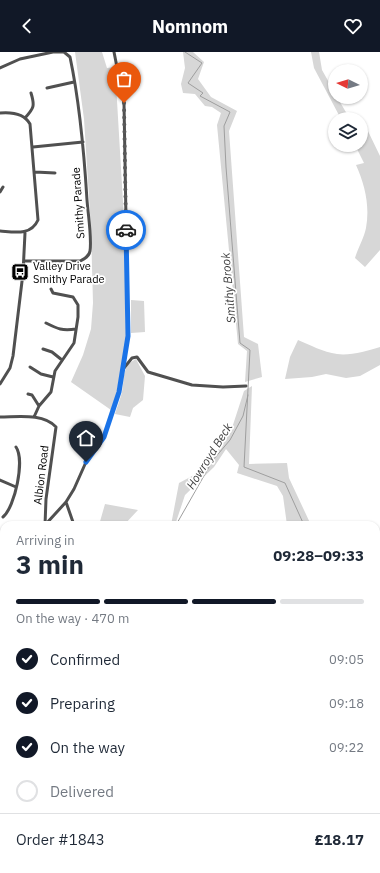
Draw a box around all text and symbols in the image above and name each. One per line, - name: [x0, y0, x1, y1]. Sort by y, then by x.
- icon: back: [16, 15, 38, 37]
- text: Nomnom: [152, 15, 228, 38]
- icon: heart: [342, 15, 364, 37]
- pin: [107, 62, 141, 103]
- north arrow: [328, 64, 368, 104]
- map controls: [328, 64, 368, 152]
- icon: bag: [113, 68, 135, 90]
- button: layers: [328, 112, 368, 152]
- street label: Smithy Parade: [69, 167, 87, 239]
- courier: [106, 210, 146, 250]
- icon: car: [115, 219, 137, 241]
- water label: Smithy Brook: [217, 251, 239, 324]
- place label: Valley Drive Smithy Parade: [33, 259, 105, 286]
- bus stop icon: Valley Drive Smithy Parade: [10, 262, 30, 282]
- water label: Howroyd Beck: [183, 419, 236, 492]
- pin: [69, 421, 103, 462]
- icon: home: [75, 427, 97, 449]
- street label: Albion Road: [30, 445, 52, 505]
- text: Arriving in: [16, 532, 75, 549]
- text: 09:28–09:33: [273, 546, 364, 565]
- text: 3 min: [16, 547, 84, 581]
- text: On the way · 470 m: [16, 610, 129, 627]
- icon: check: [16, 648, 38, 670]
- text: Confirmed: [50, 650, 120, 669]
- text: 09:05: [329, 651, 364, 668]
- icon: check: [16, 692, 38, 714]
- text: Preparing: [50, 694, 115, 713]
- text: 09:18: [329, 695, 364, 712]
- icon: check: [16, 736, 38, 758]
- text: On the way: [50, 738, 125, 757]
- text: 09:22: [329, 739, 364, 756]
- text: Delivered: [50, 782, 114, 801]
- text: Order #1843: [16, 830, 105, 849]
- text: £18.17: [315, 830, 364, 849]

